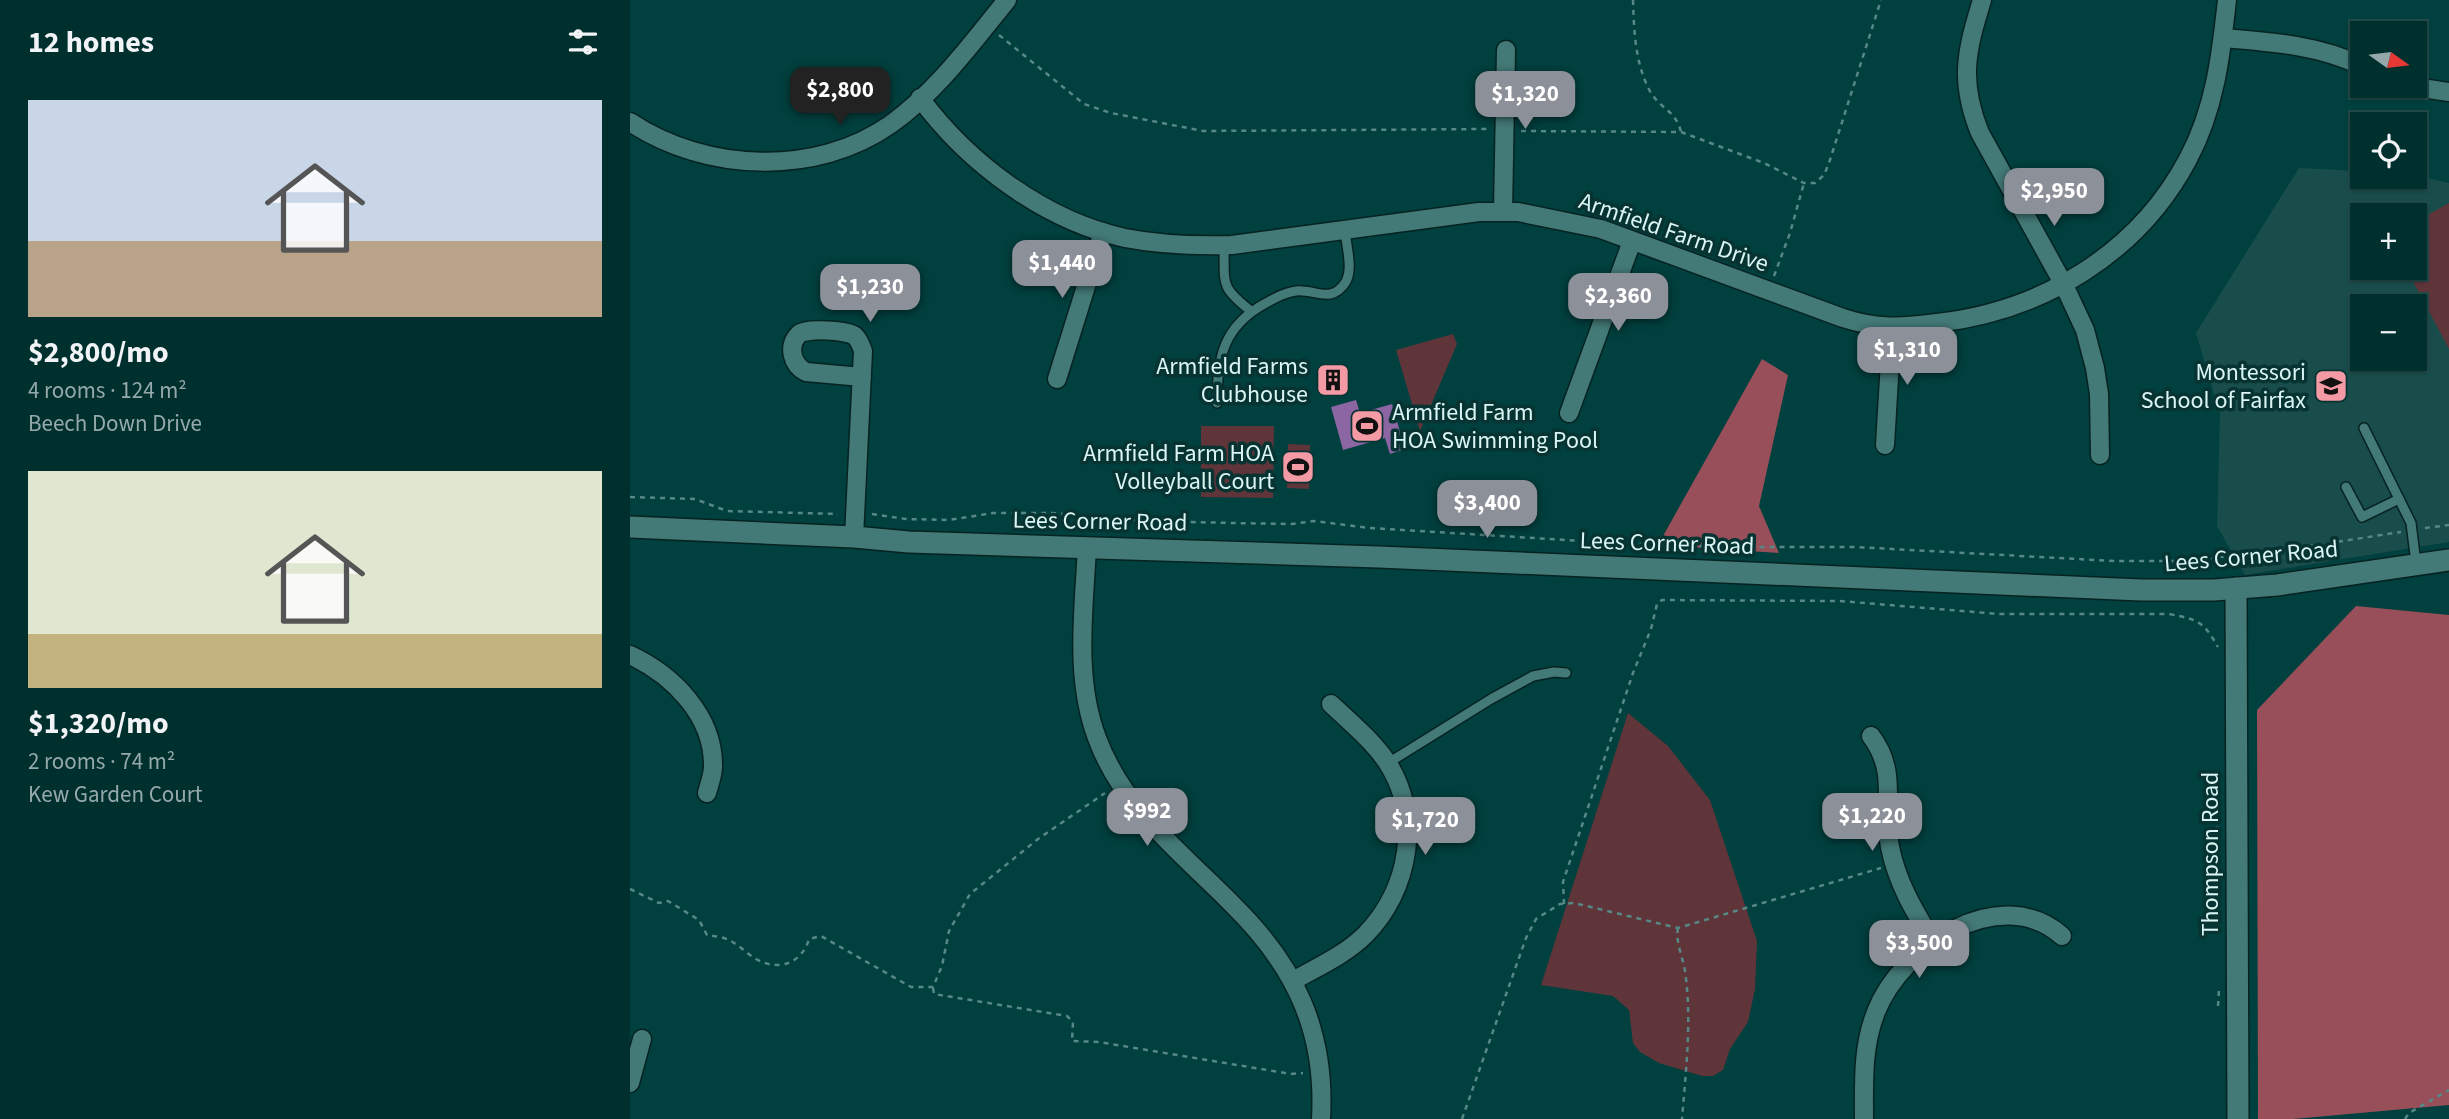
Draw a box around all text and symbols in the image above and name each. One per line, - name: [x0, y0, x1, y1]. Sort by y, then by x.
- text: 12 homes: [28, 21, 154, 64]
- north arrow: [2350, 21, 2427, 98]
- map controls: [2350, 21, 2427, 371]
- icon: filters: [564, 23, 602, 61]
- pin: $2,800: [783, 68, 897, 127]
- pin: $1,320: [1468, 72, 1582, 131]
- text: $2,800: [806, 73, 874, 106]
- text: $1,320: [1491, 77, 1559, 110]
- button: locate: [2350, 112, 2427, 189]
- icon: home: [252, 145, 378, 271]
- pin: $2,950: [1997, 168, 2111, 228]
- text: $2,950: [2020, 174, 2088, 207]
- street label: Armfield Farm Drive: [1574, 184, 1773, 281]
- button: +: [2350, 203, 2427, 280]
- pin: $1,440: [1005, 240, 1119, 300]
- text: $1,440: [1028, 246, 1096, 279]
- pin: $1,230: [813, 264, 927, 324]
- text: $1,230: [836, 270, 904, 303]
- pin: $2,360: [1561, 274, 1675, 333]
- text: $2,360: [1584, 279, 1652, 312]
- button: −: [2350, 294, 2427, 371]
- pin: $1,310: [1850, 328, 1964, 387]
- text: $2,800/mo: [28, 331, 169, 374]
- text: $1,310: [1873, 333, 1941, 366]
- place label: Armfield Farms Clubhouse: [1156, 349, 1308, 412]
- place label: Montessori School of Fairfax: [2141, 355, 2306, 418]
- building icon: Armfield Farms Clubhouse: [1314, 361, 1352, 399]
- school or university icon: Montessori School of Fairfax: [2312, 367, 2350, 405]
- text: 4 rooms · 124 m²: [28, 374, 187, 407]
- place label: Armfield Farm HOA Swimming Pool: [1392, 395, 1598, 458]
- text: Beech Down Drive: [28, 407, 202, 440]
- sports icon: Armfield Farm HOA Swimming Pool: [1348, 407, 1386, 445]
- place label: Armfield Farm HOA Volleyball Court: [1083, 436, 1274, 499]
- sports icon: Armfield Farm HOA Volleyball Court: [1279, 448, 1317, 486]
- pin: $3,400: [1430, 480, 1544, 540]
- text: $3,400: [1453, 486, 1521, 519]
- street label: Lees Corner Road: [1012, 502, 1188, 541]
- icon: home: [252, 516, 378, 642]
- street label: Lees Corner Road: [1579, 523, 1755, 564]
- street label: Lees Corner Road: [2162, 531, 2340, 582]
- text: $1,320/mo: [28, 702, 169, 745]
- text: 2 rooms · 74 m²: [28, 745, 175, 778]
- street label: Thompson Road: [2193, 772, 2228, 936]
- text: Kew Garden Court: [28, 778, 203, 811]
- pin: $992: [1106, 788, 1188, 848]
- text: $992: [1123, 794, 1171, 827]
- pin: $1,220: [1815, 794, 1929, 853]
- pin: $1,720: [1368, 798, 1482, 857]
- text: $1,220: [1838, 799, 1906, 832]
- text: $1,720: [1391, 803, 1459, 836]
- pin: $3,500: [1862, 920, 1976, 980]
- text: $3,500: [1885, 926, 1953, 959]

